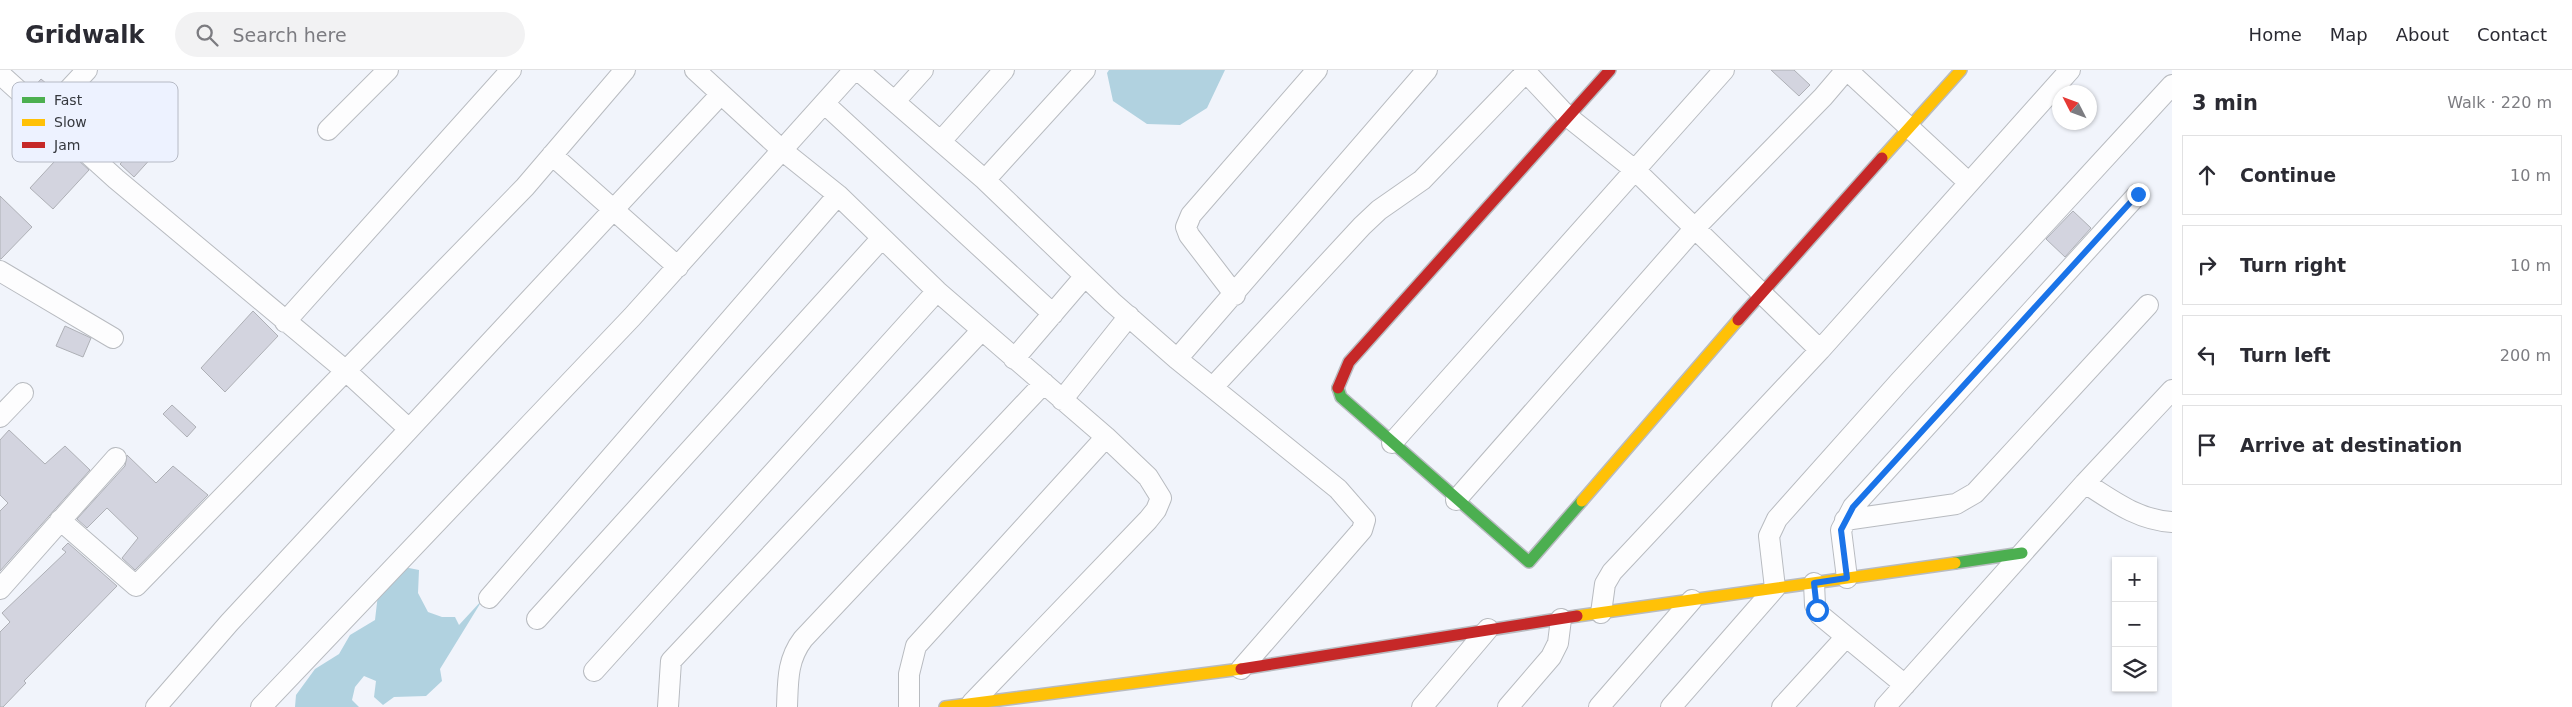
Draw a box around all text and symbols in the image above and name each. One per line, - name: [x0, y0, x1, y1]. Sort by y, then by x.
- search box: [175, 12, 525, 57]
- text: Gridwalk: [25, 21, 145, 49]
- icon: search: [193, 21, 221, 49]
- text: Search here: [233, 24, 347, 46]
- text: Home: [2249, 24, 2302, 45]
- text: Map: [2330, 24, 2368, 45]
- text: About: [2396, 24, 2449, 45]
- text: Contact: [2477, 24, 2547, 45]
- legend: [12, 82, 178, 162]
- north arrow: [2052, 85, 2097, 130]
- text: 3 min: [2192, 91, 2258, 115]
- text: Fast: [54, 92, 83, 108]
- text: Walk · 220 m: [2447, 93, 2552, 112]
- text: Slow: [54, 114, 87, 130]
- text: Jam: [53, 137, 80, 153]
- icon: ahead: [2193, 161, 2221, 189]
- text: Continue: [2240, 164, 2336, 186]
- text: 10 m: [2510, 166, 2551, 185]
- route end: [2127, 183, 2150, 206]
- icon: right: [2193, 251, 2221, 279]
- text: Turn right: [2240, 254, 2346, 276]
- text: 10 m: [2510, 256, 2551, 275]
- icon: left: [2193, 341, 2221, 369]
- text: Turn left: [2240, 344, 2331, 366]
- text: 200 m: [2500, 346, 2551, 365]
- icon: arrive: [2193, 431, 2221, 459]
- text: Arrive at destination: [2240, 434, 2462, 456]
- map controls: [2112, 557, 2157, 692]
- button: +: [2112, 557, 2157, 602]
- route start: [1806, 599, 1829, 622]
- button: −: [2112, 602, 2157, 647]
- button: layers: [2112, 647, 2157, 692]

